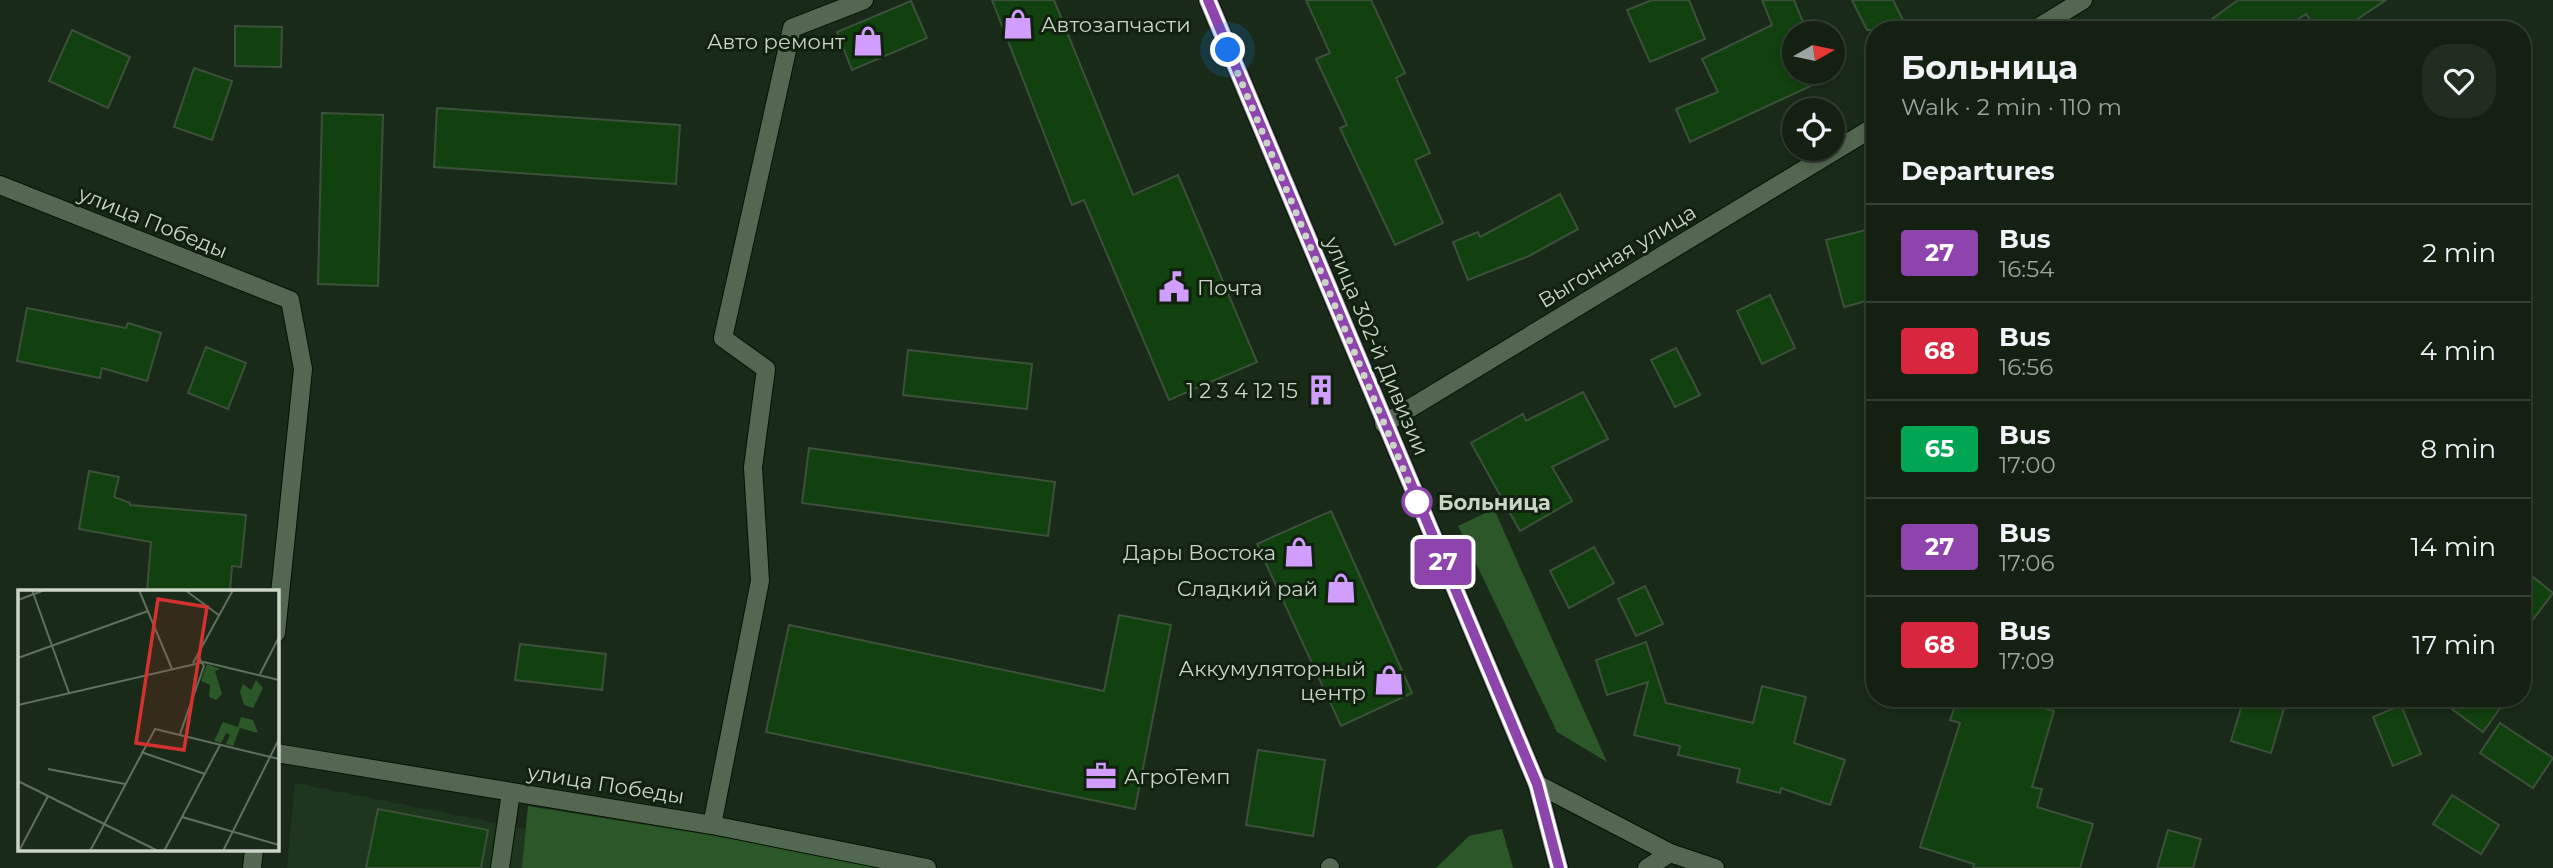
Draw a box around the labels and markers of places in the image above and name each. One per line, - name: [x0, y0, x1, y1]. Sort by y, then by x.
- shop icon: Автозапчасти: [1001, 7, 1035, 41]
- place label: Автозапчасти: [1041, 12, 1191, 37]
- shop icon: Авто ремонт: [851, 24, 885, 58]
- place label: Авто ремонт: [707, 29, 845, 54]
- public building icon: Почта: [1157, 270, 1191, 304]
- place label: Почта: [1197, 275, 1262, 300]
- building icon: 1 2 3 4 12 15: [1304, 373, 1338, 407]
- place label: 1 2 3 4 12 15: [1186, 378, 1298, 403]
- marker: Больница: [1402, 487, 1432, 517]
- place label: Больница: [1438, 490, 1551, 515]
- shop icon: Дары Востока: [1282, 535, 1316, 569]
- place label: Дары Востока: [1123, 540, 1276, 565]
- shop icon: Сладкий рай: [1324, 571, 1358, 605]
- place label: Сладкий рай: [1177, 576, 1318, 601]
- place label: Аккумуляторный центр: [1179, 656, 1366, 705]
- shop icon: Аккумуляторный центр: [1372, 663, 1406, 697]
- office icon: АгроТемп: [1084, 759, 1118, 793]
- place label: АгроТемп: [1124, 764, 1231, 789]

